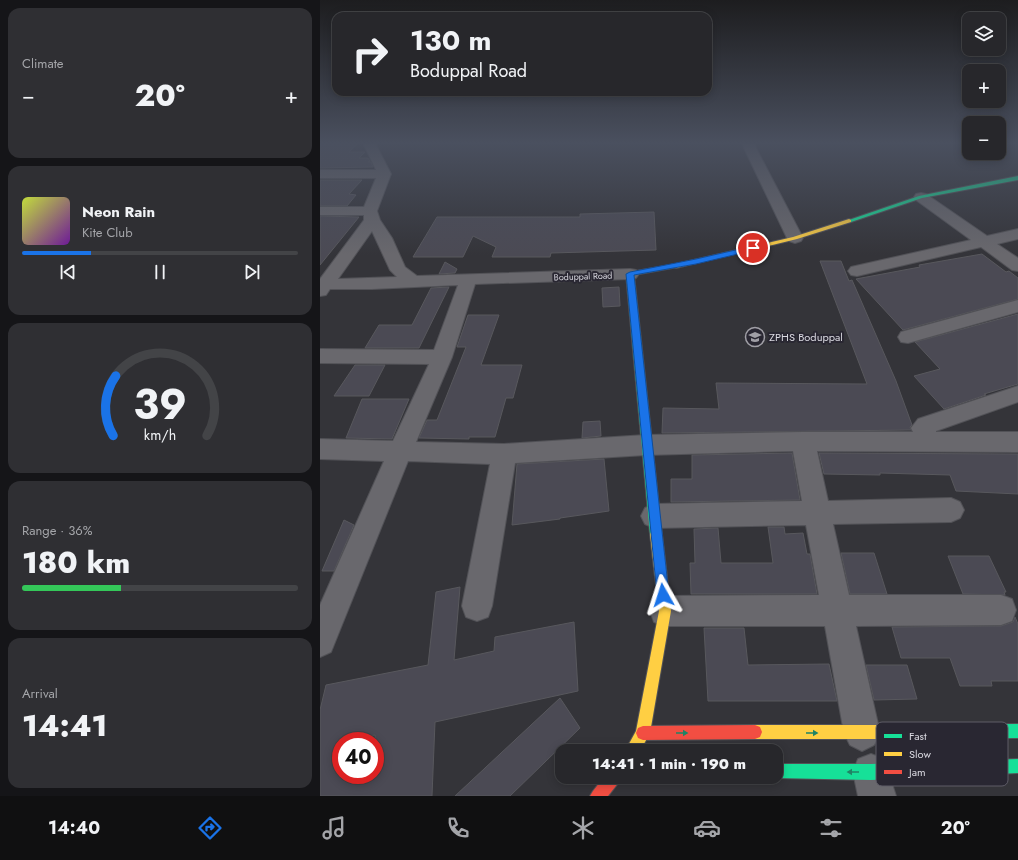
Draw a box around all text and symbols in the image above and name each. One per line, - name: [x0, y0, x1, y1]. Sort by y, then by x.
- map controls: [962, 12, 1006, 160]
- button: layers: [962, 12, 1006, 56]
- text: 130 m: [410, 20, 492, 61]
- icon: right: [344, 28, 396, 80]
- text: Climate: [22, 54, 63, 73]
- text: Boduppal Road: [410, 58, 527, 84]
- button: +: [962, 64, 1006, 108]
- text: 20°: [135, 74, 185, 117]
- text: −: [22, 79, 35, 111]
- text: +: [284, 79, 298, 111]
- button: −: [962, 116, 1006, 160]
- text: Neon Rain: [82, 201, 155, 223]
- text: Kite Club: [82, 223, 133, 242]
- pin: [736, 231, 770, 265]
- icon: arrive: [742, 237, 764, 259]
- icon: previous: [57, 261, 79, 283]
- icon: pause: [149, 261, 171, 283]
- icon: next: [241, 261, 263, 283]
- street label: Boduppal Road: [554, 268, 612, 284]
- school or university icon: ZPHS Boduppal: [744, 326, 766, 348]
- place label: ZPHS Boduppal: [769, 329, 843, 345]
- text: 39: [133, 374, 187, 435]
- text: km/h: [144, 425, 176, 445]
- text: Range · 36%: [22, 521, 93, 540]
- text: 180 km: [22, 541, 130, 584]
- position arrow: [642, 574, 684, 616]
- text: Arrival: [22, 684, 58, 703]
- text: 14:41: [22, 704, 107, 747]
- legend: [876, 722, 1008, 786]
- text: Fast: [909, 728, 927, 744]
- one-way arrow: [676, 730, 689, 736]
- one-way arrow: [806, 730, 819, 736]
- speed limit sign: 40: [332, 732, 384, 784]
- text: Slow: [909, 746, 931, 762]
- text: 14:41 · 1 min · 190 m: [592, 753, 746, 775]
- text: Jam: [907, 764, 926, 780]
- one-way arrow: [846, 769, 859, 775]
- icon: directions: [196, 814, 224, 842]
- icon: music: [320, 814, 348, 842]
- icon: phone: [444, 814, 472, 842]
- icon: climate: [569, 814, 597, 842]
- icon: car: [693, 814, 721, 842]
- icon: filters: [817, 814, 845, 842]
- text: 14:40: [48, 815, 100, 841]
- text: 20°: [941, 815, 970, 841]

